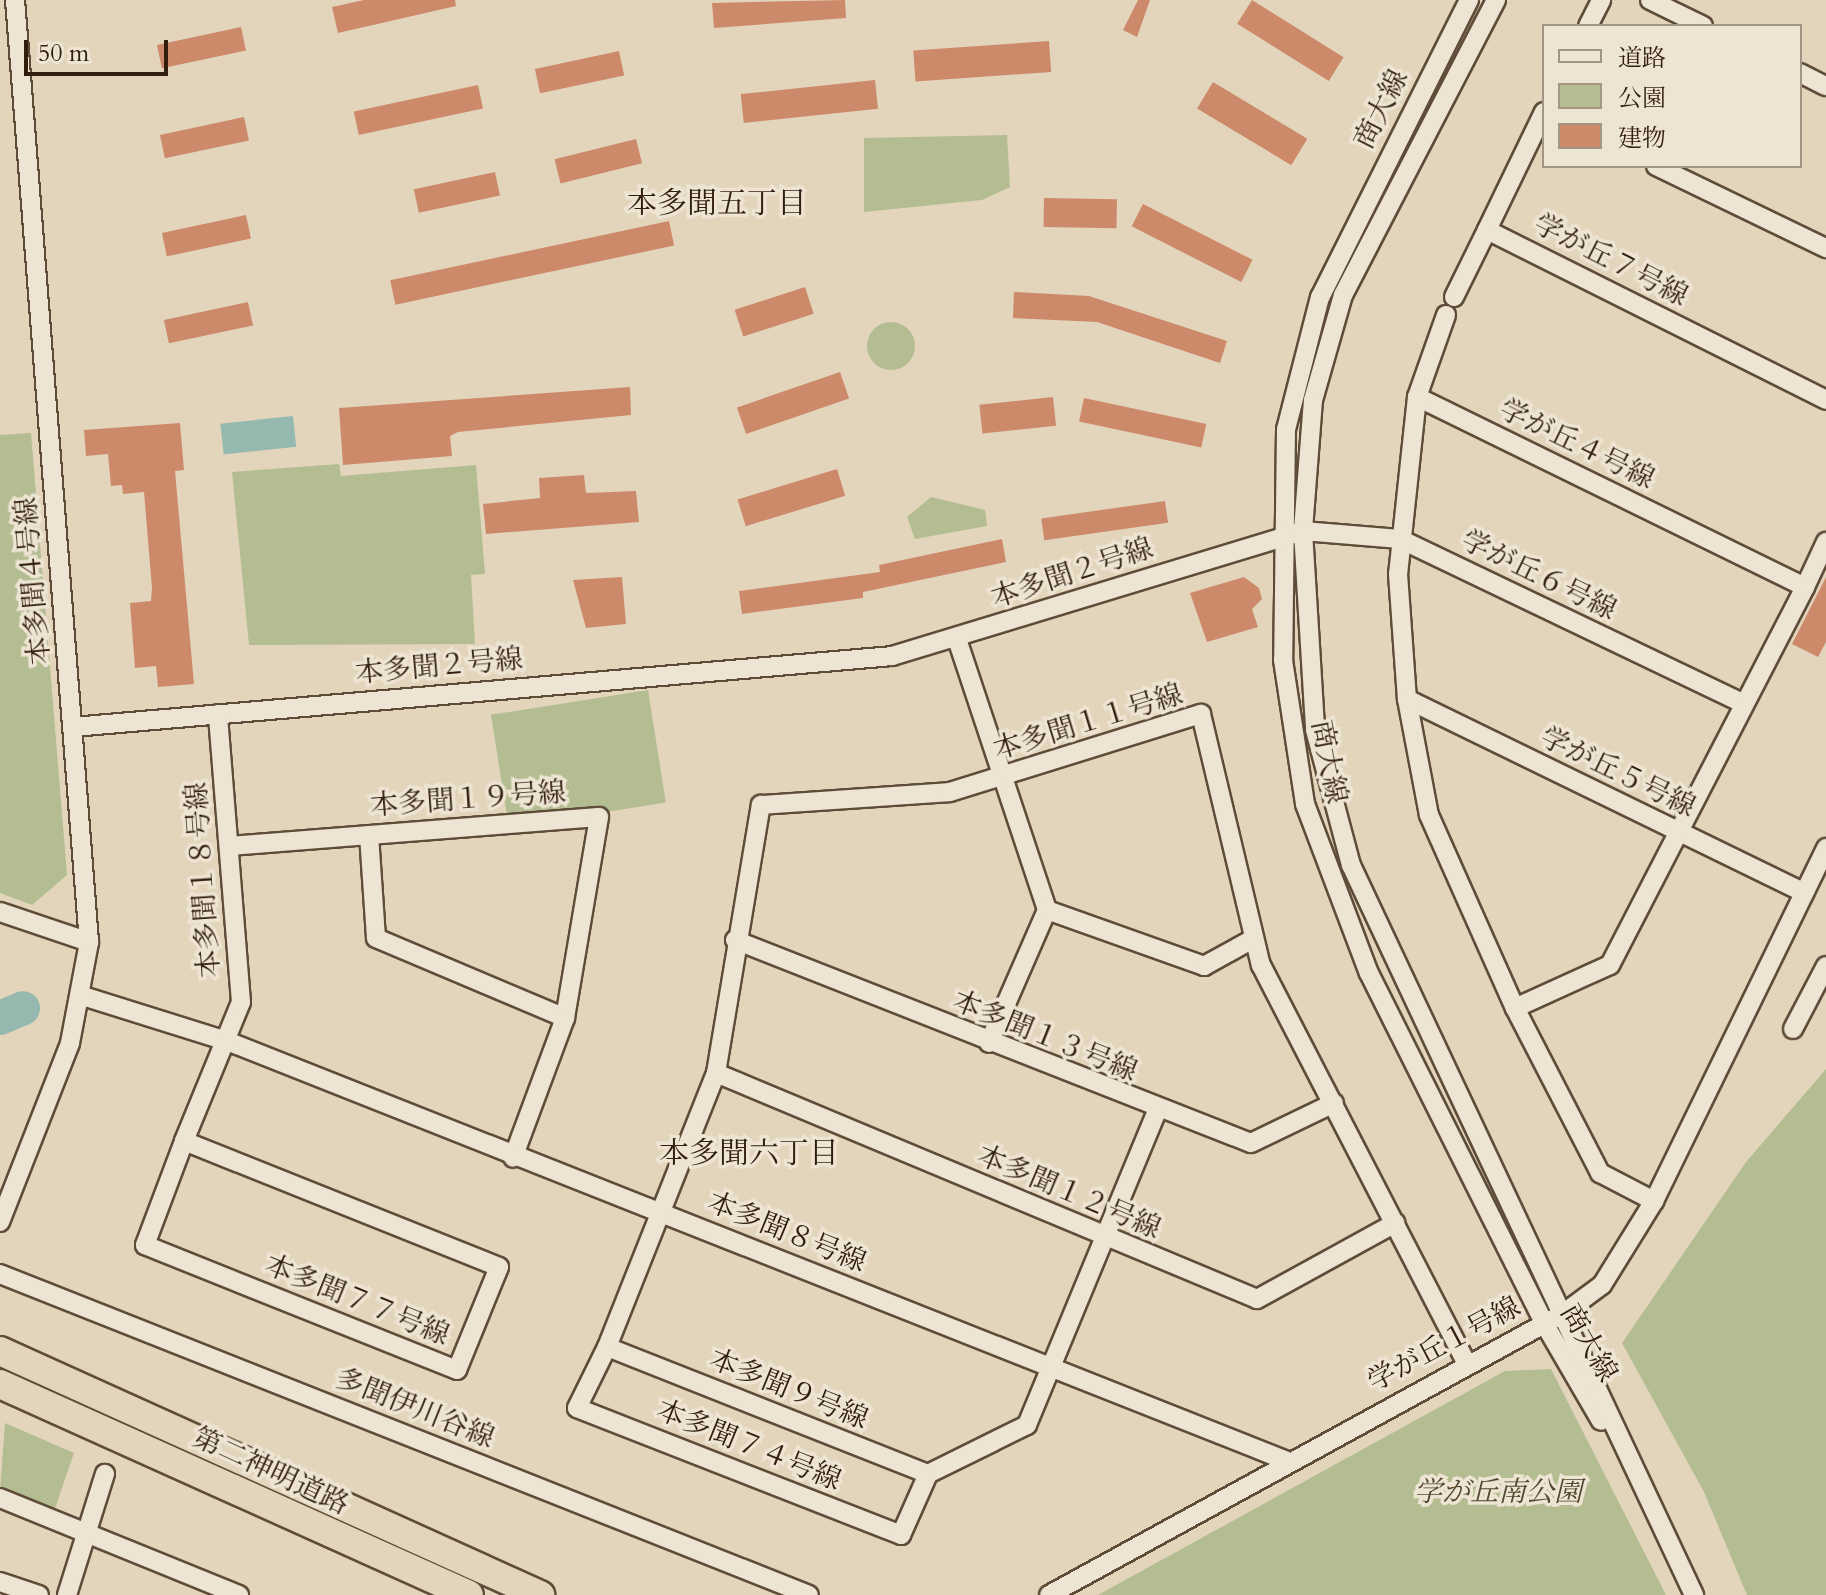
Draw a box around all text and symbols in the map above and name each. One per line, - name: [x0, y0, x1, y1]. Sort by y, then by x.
- scale bar: [28, 24, 172, 74]
- legend: [1542, 24, 1802, 168]
- text: 50 m: [38, 37, 89, 70]
- text: 道路: [1618, 42, 1666, 75]
- street label: 商大線: [1347, 64, 1415, 154]
- text: 公園: [1618, 82, 1666, 115]
- text: 建物: [1618, 122, 1666, 155]
- district label: 本多聞五丁目: [627, 186, 807, 222]
- street label: 学が丘７号線: [1529, 207, 1693, 313]
- street label: 学が丘４号線: [1494, 392, 1660, 496]
- street label: 本多聞４号線: [9, 496, 57, 666]
- street label: 学が丘６号線: [1456, 523, 1622, 627]
- street label: 本多聞２号線: [987, 531, 1157, 615]
- street label: 本多聞２号線: [354, 642, 524, 690]
- street label: 本多聞１１号線: [989, 677, 1187, 767]
- street label: 商大線: [1304, 718, 1354, 806]
- street label: 学が丘５号線: [1535, 720, 1701, 824]
- street label: 本多聞１９号線: [369, 775, 567, 823]
- street label: 本多聞１８号線: [179, 781, 227, 979]
- street label: 本多聞１３号線: [948, 984, 1142, 1088]
- district label: 本多聞六丁目: [659, 1136, 839, 1172]
- street label: 本多聞１２号線: [972, 1138, 1166, 1246]
- street label: 本多聞８号線: [703, 1185, 871, 1279]
- street label: 本多聞７７号線: [260, 1248, 454, 1352]
- street label: 学が丘１号線: [1362, 1290, 1526, 1398]
- street label: 商大線: [1553, 1298, 1625, 1388]
- street label: 本多聞９号線: [705, 1342, 873, 1436]
- street label: 多聞伊川谷線: [331, 1361, 499, 1455]
- street label: 本多聞７４号線: [652, 1393, 846, 1497]
- street label: 第二神明道路: [188, 1420, 354, 1522]
- park label: 学が丘南公園: [1414, 1475, 1582, 1509]

